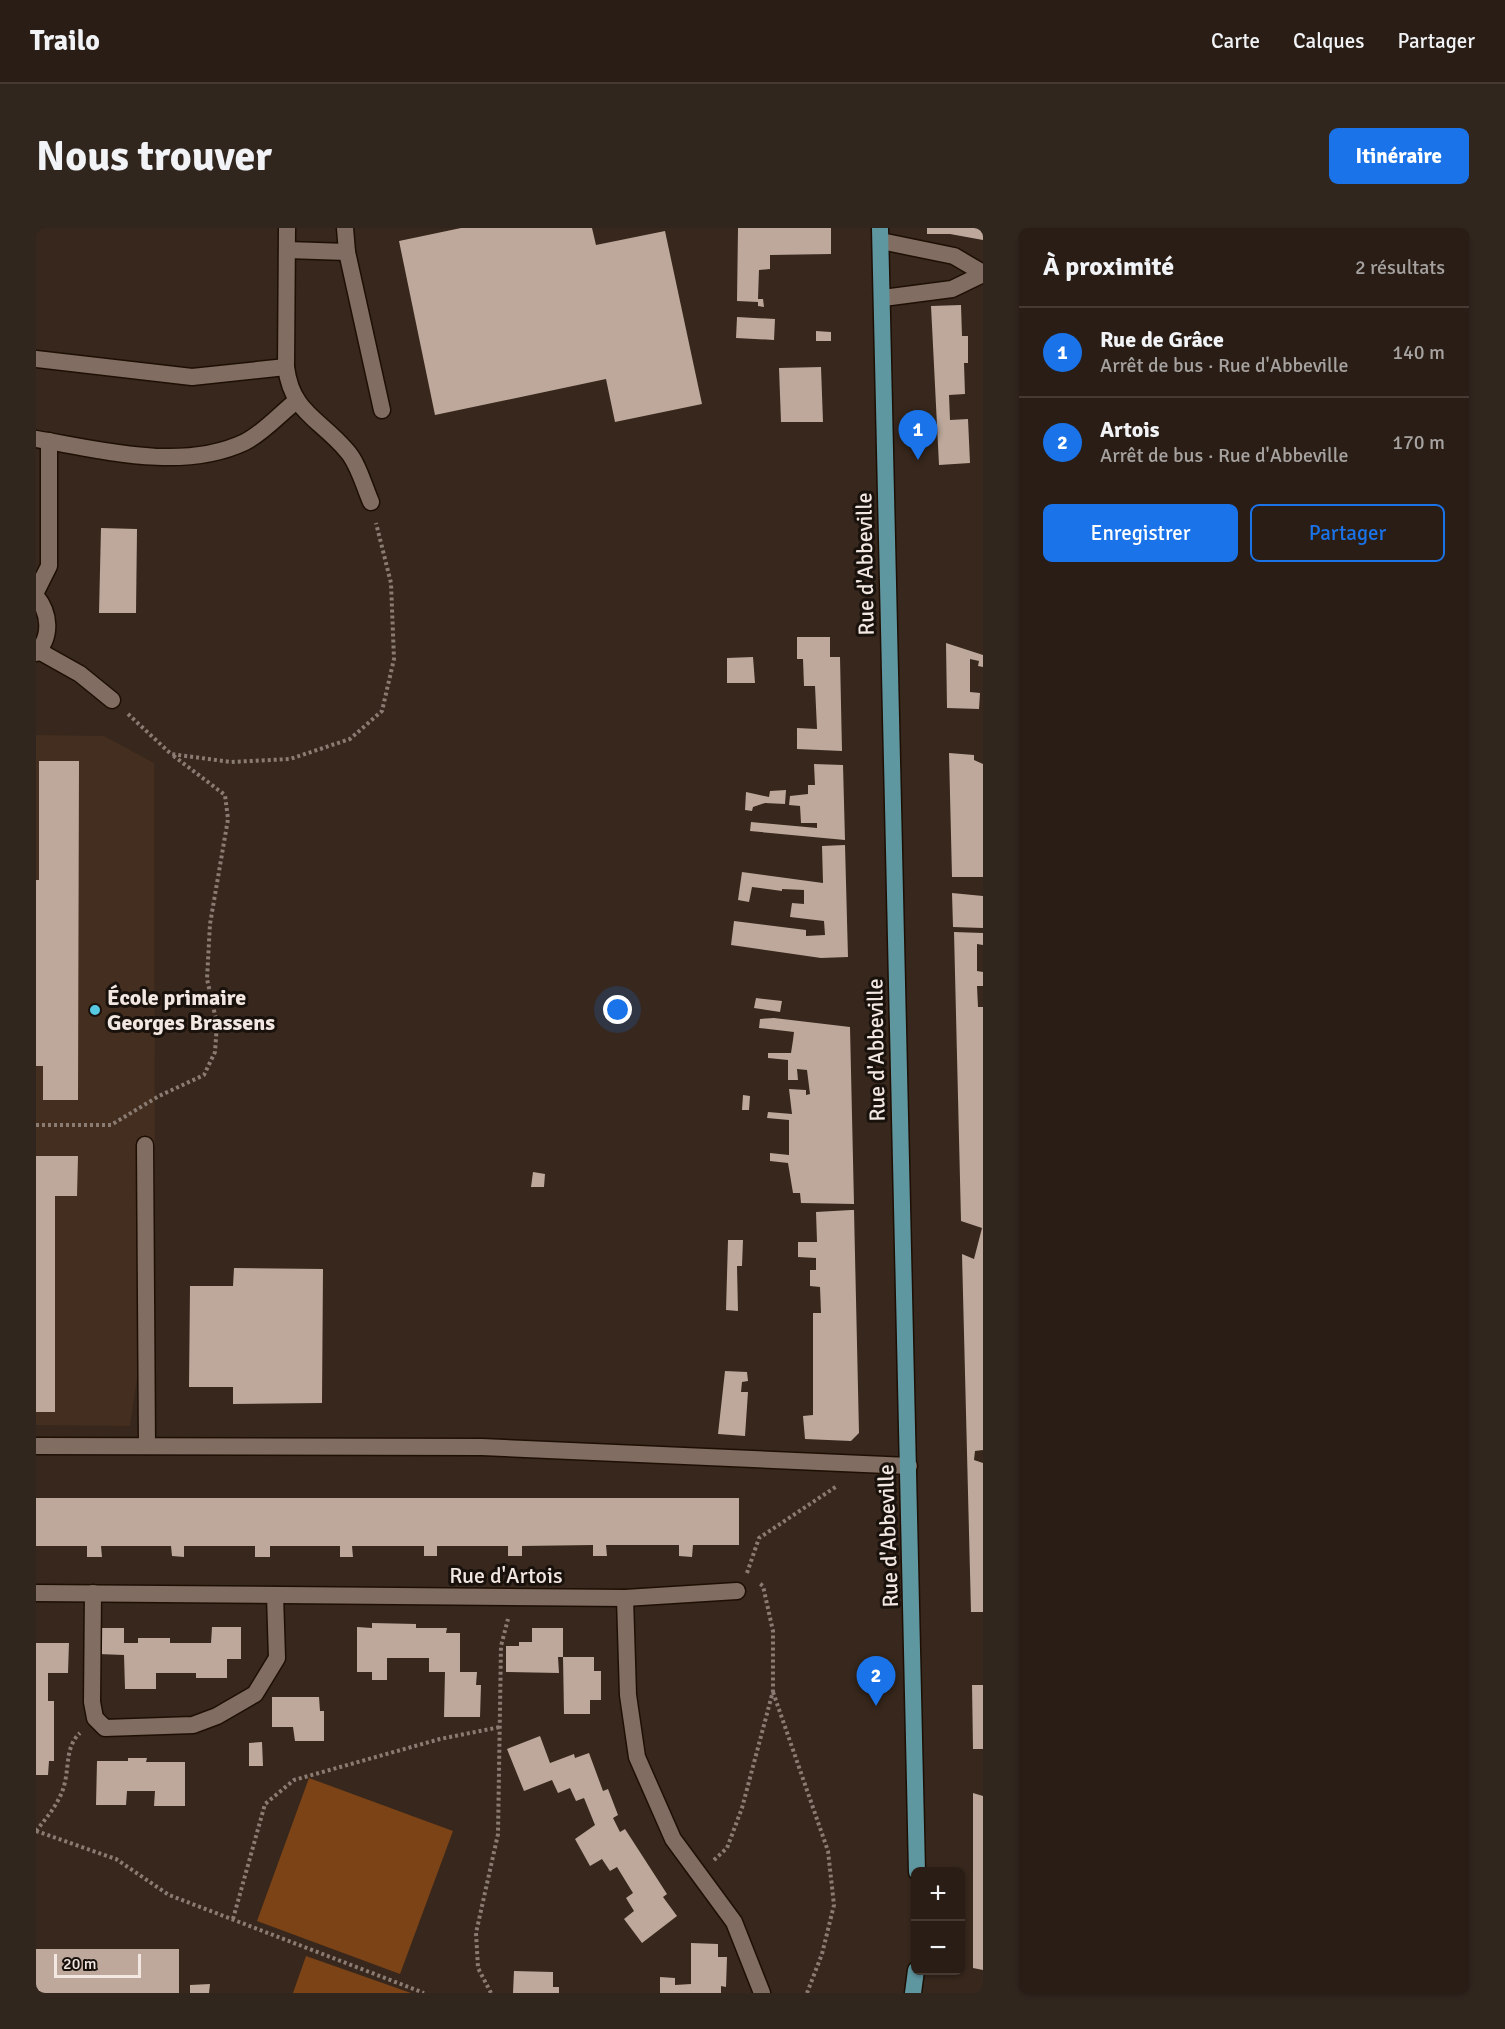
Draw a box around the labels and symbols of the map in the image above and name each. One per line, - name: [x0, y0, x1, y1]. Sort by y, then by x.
- pin: 1: [898, 410, 938, 460]
- street label: Rue d'Abbeville: [850, 492, 880, 636]
- street label: Rue d'Abbeville: [861, 978, 891, 1122]
- place label: École primaire Georges Brassens: [107, 984, 275, 1036]
- your location: [603, 995, 632, 1024]
- marker: École primaire Georges Brassens: [88, 1003, 102, 1017]
- street label: Rue d'Abbeville: [872, 1464, 904, 1608]
- street label: Rue d'Artois: [449, 1562, 563, 1589]
- pin: 2: [856, 1656, 896, 1706]
- scale bar: [54, 1951, 141, 1978]

